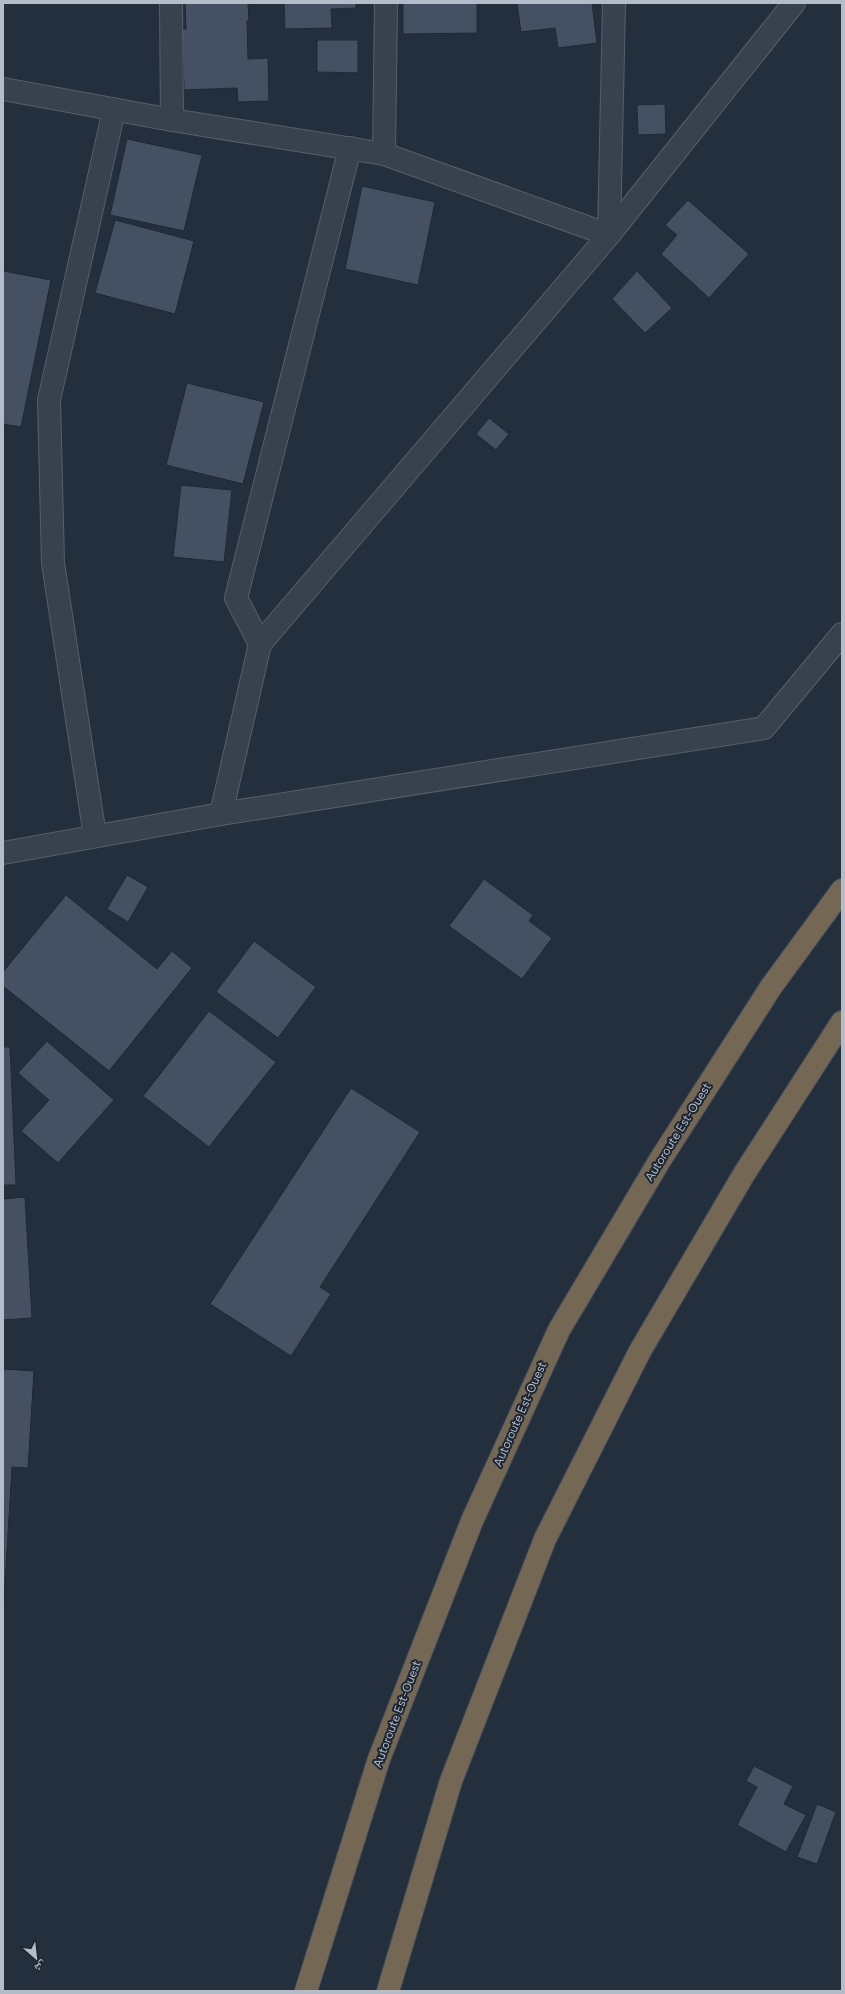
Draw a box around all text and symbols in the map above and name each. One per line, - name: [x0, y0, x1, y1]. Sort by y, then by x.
- street label: Autoroute Est-Ouest: [642, 1080, 714, 1184]
- street label: Autoroute Est-Ouest: [491, 1359, 550, 1468]
- street label: Autoroute Est-Ouest: [370, 1658, 424, 1769]
- north arrow: [16, 1938, 56, 1978]
- text: ش: [31, 1957, 49, 1975]

